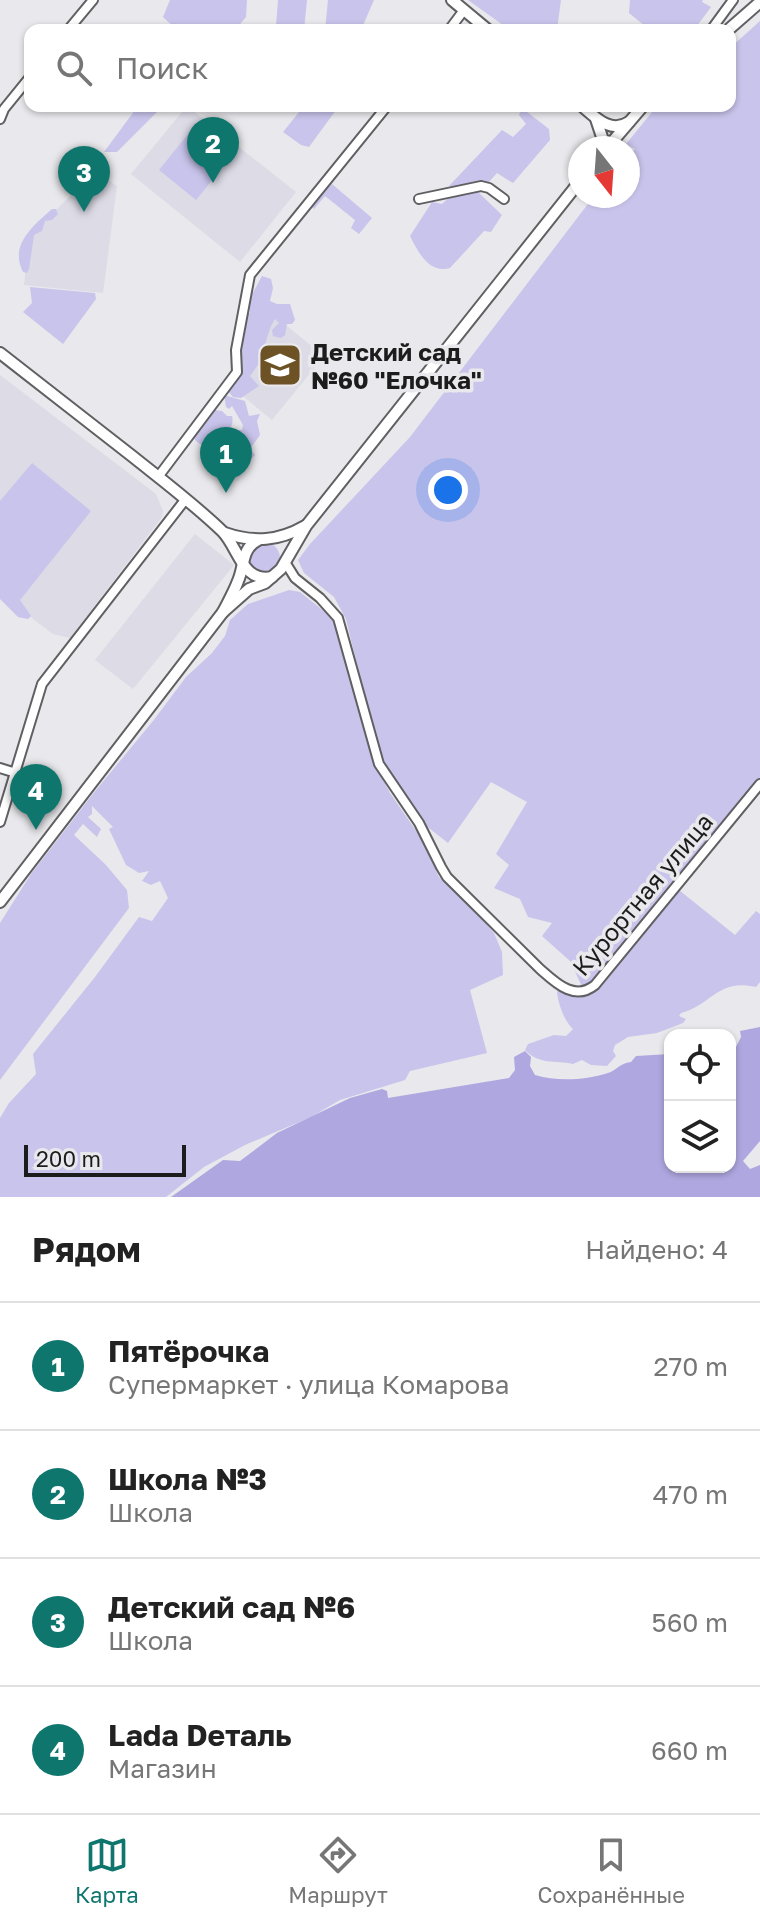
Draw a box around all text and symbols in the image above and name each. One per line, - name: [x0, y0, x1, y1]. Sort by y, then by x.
- search box: [24, 24, 736, 112]
- icon: search: [52, 46, 96, 90]
- text: Поиск: [116, 50, 208, 86]
- pin: 2: [187, 117, 239, 183]
- north arrow: [568, 136, 640, 208]
- pin: 3: [58, 146, 110, 212]
- place label: Детский сад №60 "Елочка": [311, 337, 482, 394]
- school or university icon: Детский сад №60 "Елочка": [256, 341, 304, 389]
- pin: 1: [200, 427, 252, 493]
- your location: [428, 470, 468, 510]
- pin: 4: [10, 764, 62, 830]
- street label: Курортная улица: [566, 807, 718, 981]
- map controls: [664, 1029, 736, 1173]
- button: locate: [664, 1029, 736, 1101]
- button: layers: [664, 1101, 736, 1173]
- scale bar: [24, 1141, 186, 1177]
- text: 200 m: [36, 1145, 101, 1172]
- text: Рядом: [32, 1229, 141, 1269]
- text: Найдено: 4: [585, 1234, 728, 1265]
- text: Пятёрочка: [108, 1333, 269, 1369]
- text: 1: [51, 1351, 65, 1382]
- text: 270 m: [654, 1351, 728, 1382]
- text: Супермаркет · улица Комарова: [108, 1369, 509, 1400]
- text: Школа №3: [108, 1461, 267, 1497]
- text: 2: [50, 1479, 66, 1510]
- text: 470 m: [653, 1479, 728, 1510]
- text: Школа: [108, 1497, 193, 1528]
- text: Детский сад №6: [108, 1589, 355, 1625]
- text: 3: [50, 1607, 66, 1638]
- text: 560 m: [652, 1607, 728, 1638]
- text: Школа: [108, 1625, 193, 1656]
- text: Lada Dеталь: [108, 1717, 292, 1753]
- text: 4: [50, 1735, 66, 1766]
- text: 660 m: [651, 1735, 728, 1766]
- text: Магазин: [108, 1753, 217, 1784]
- tab: Карта: [75, 1833, 139, 1908]
- tab: Маршрут: [288, 1833, 388, 1908]
- tab: Сохранённые: [537, 1833, 685, 1908]

